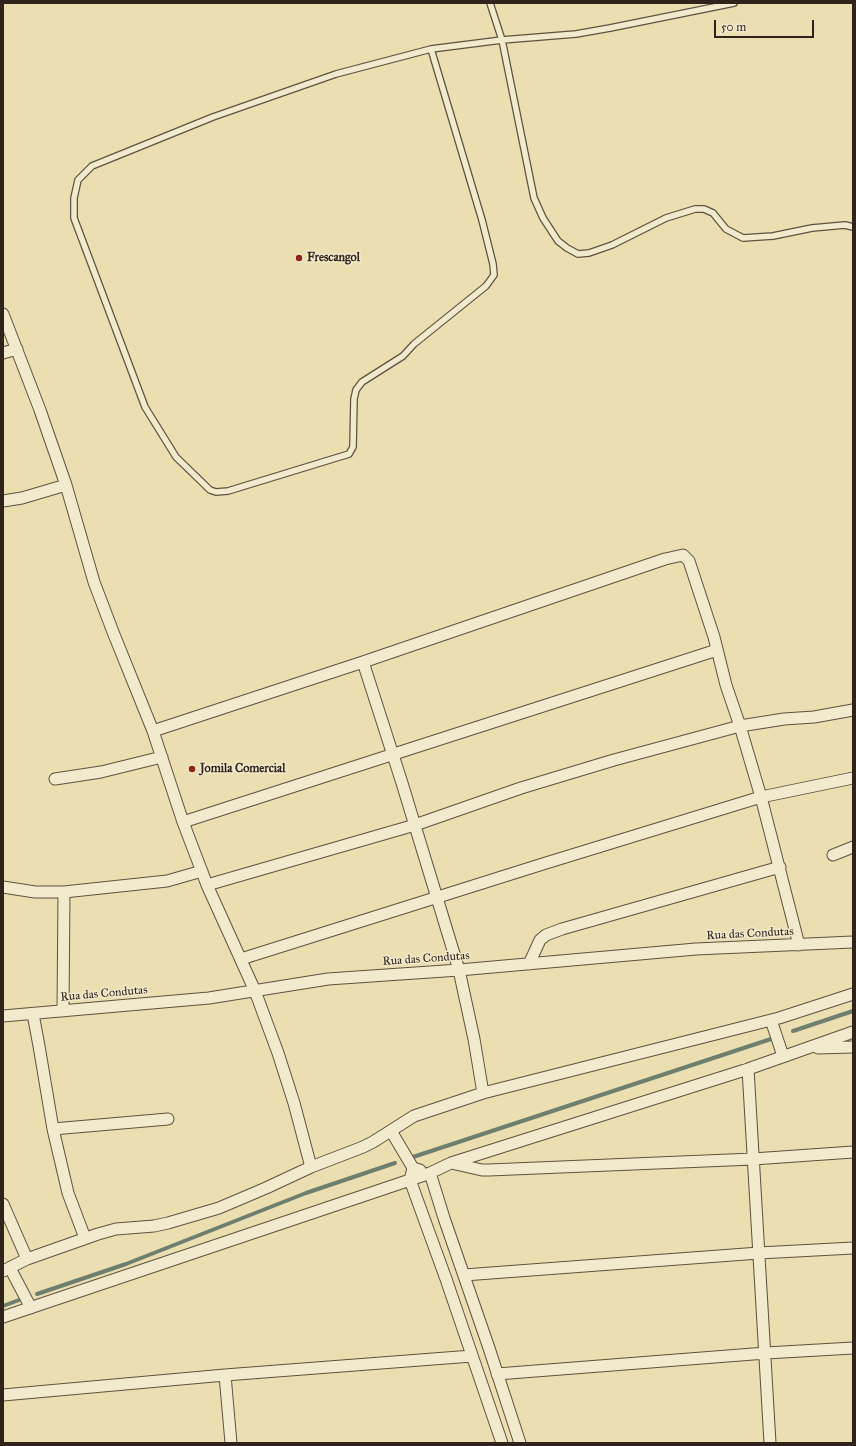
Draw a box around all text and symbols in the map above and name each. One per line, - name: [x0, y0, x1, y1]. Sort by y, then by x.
- scale bar: [716, 12, 816, 38]
- text: 50 m: [721, 20, 746, 34]
- place label: Frescangol: [307, 251, 360, 265]
- marker: Frescangol: [294, 253, 304, 263]
- place label: Jomila Comercial: [200, 762, 285, 776]
- marker: Jomila Comercial: [187, 764, 197, 774]
- street label: Rua das Condutas: [706, 925, 794, 943]
- street label: Rua das Condutas: [382, 949, 470, 969]
- street label: Rua das Condutas: [60, 983, 148, 1005]

